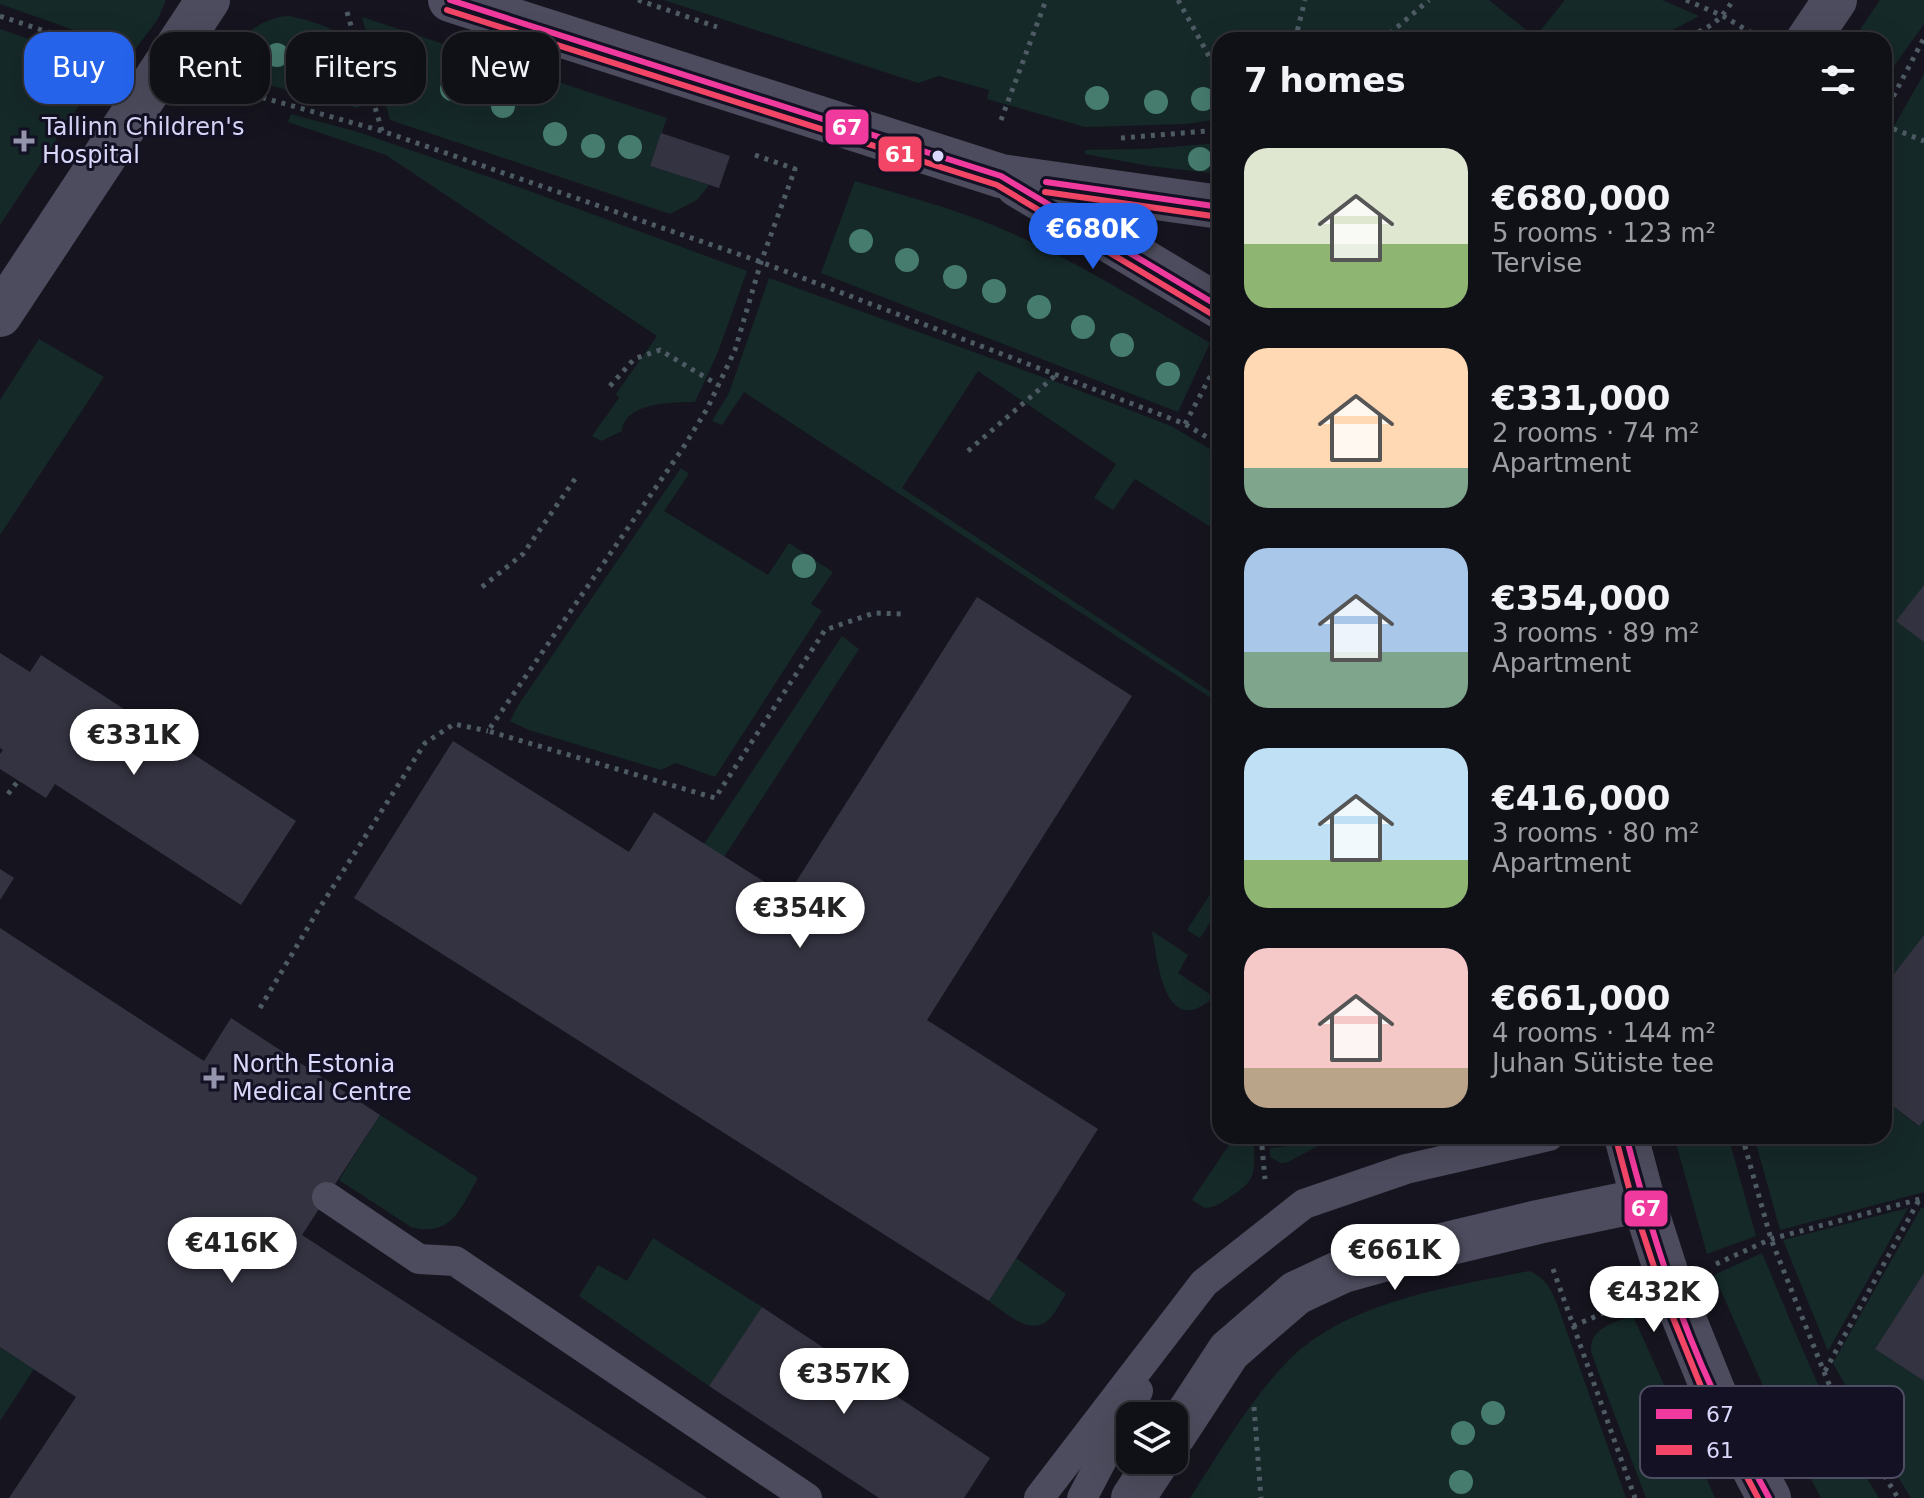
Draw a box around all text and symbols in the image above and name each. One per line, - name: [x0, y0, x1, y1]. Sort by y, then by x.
- chip: Buy: [24, 32, 134, 104]
- chip: Rent: [150, 32, 270, 104]
- chip: Filters: [286, 32, 426, 104]
- chip: New: [442, 32, 559, 104]
- icon: filters: [1816, 58, 1860, 102]
- text: 7 homes: [1244, 60, 1406, 100]
- line badge: 67: [824, 108, 870, 146]
- place label: Tallinn Children's Hospital: [41, 113, 244, 169]
- text: 67: [832, 115, 862, 140]
- marker: Tallinn Children's Hospital: [13, 130, 35, 152]
- line badge: 61: [877, 135, 923, 173]
- text: 61: [885, 142, 915, 167]
- unlabelled marker: [930, 148, 946, 164]
- text: €680,000: [1492, 178, 1671, 218]
- icon: home: [1308, 180, 1404, 276]
- pin: €680K: [1037, 203, 1149, 271]
- text: €680K: [1047, 214, 1139, 244]
- text: 5 rooms · 123 m²: [1492, 218, 1716, 248]
- text: Tervise: [1492, 248, 1582, 278]
- text: €331,000: [1492, 378, 1671, 418]
- icon: home: [1308, 380, 1404, 476]
- text: 2 rooms · 74 m²: [1492, 418, 1700, 448]
- text: Apartment: [1492, 448, 1631, 478]
- text: €354,000: [1492, 578, 1671, 618]
- icon: home: [1308, 580, 1404, 676]
- text: 3 rooms · 89 m²: [1492, 618, 1700, 648]
- text: Apartment: [1492, 648, 1631, 678]
- pin: €331K: [78, 709, 190, 777]
- text: €331K: [88, 720, 180, 750]
- text: €416,000: [1492, 778, 1671, 818]
- icon: home: [1308, 780, 1404, 876]
- text: 3 rooms · 80 m²: [1492, 818, 1700, 848]
- text: Apartment: [1492, 848, 1631, 878]
- pin: €354K: [744, 882, 856, 950]
- text: €354K: [754, 893, 846, 923]
- text: €661,000: [1492, 978, 1671, 1018]
- icon: home: [1308, 980, 1404, 1076]
- text: 4 rooms · 144 m²: [1492, 1018, 1716, 1048]
- text: Juhan Sütiste tee: [1492, 1048, 1714, 1078]
- place label: North Estonia Medical Centre: [232, 1050, 412, 1106]
- marker: North Estonia Medical Centre: [203, 1067, 225, 1089]
- line badge: 67: [1623, 1189, 1669, 1228]
- text: 67: [1631, 1196, 1661, 1221]
- pin: €416K: [176, 1217, 288, 1285]
- pin: €661K: [1339, 1224, 1451, 1292]
- text: €416K: [186, 1228, 278, 1258]
- text: €661K: [1349, 1235, 1441, 1265]
- pin: €432K: [1598, 1266, 1710, 1334]
- text: €432K: [1608, 1277, 1700, 1307]
- pin: €357K: [788, 1348, 900, 1416]
- text: €357K: [798, 1359, 890, 1389]
- legend: [1640, 1386, 1904, 1478]
- map controls: [1116, 1402, 1188, 1474]
- button: layers: [1116, 1402, 1188, 1474]
- text: 67: [1706, 1402, 1734, 1427]
- text: 61: [1706, 1438, 1734, 1463]

